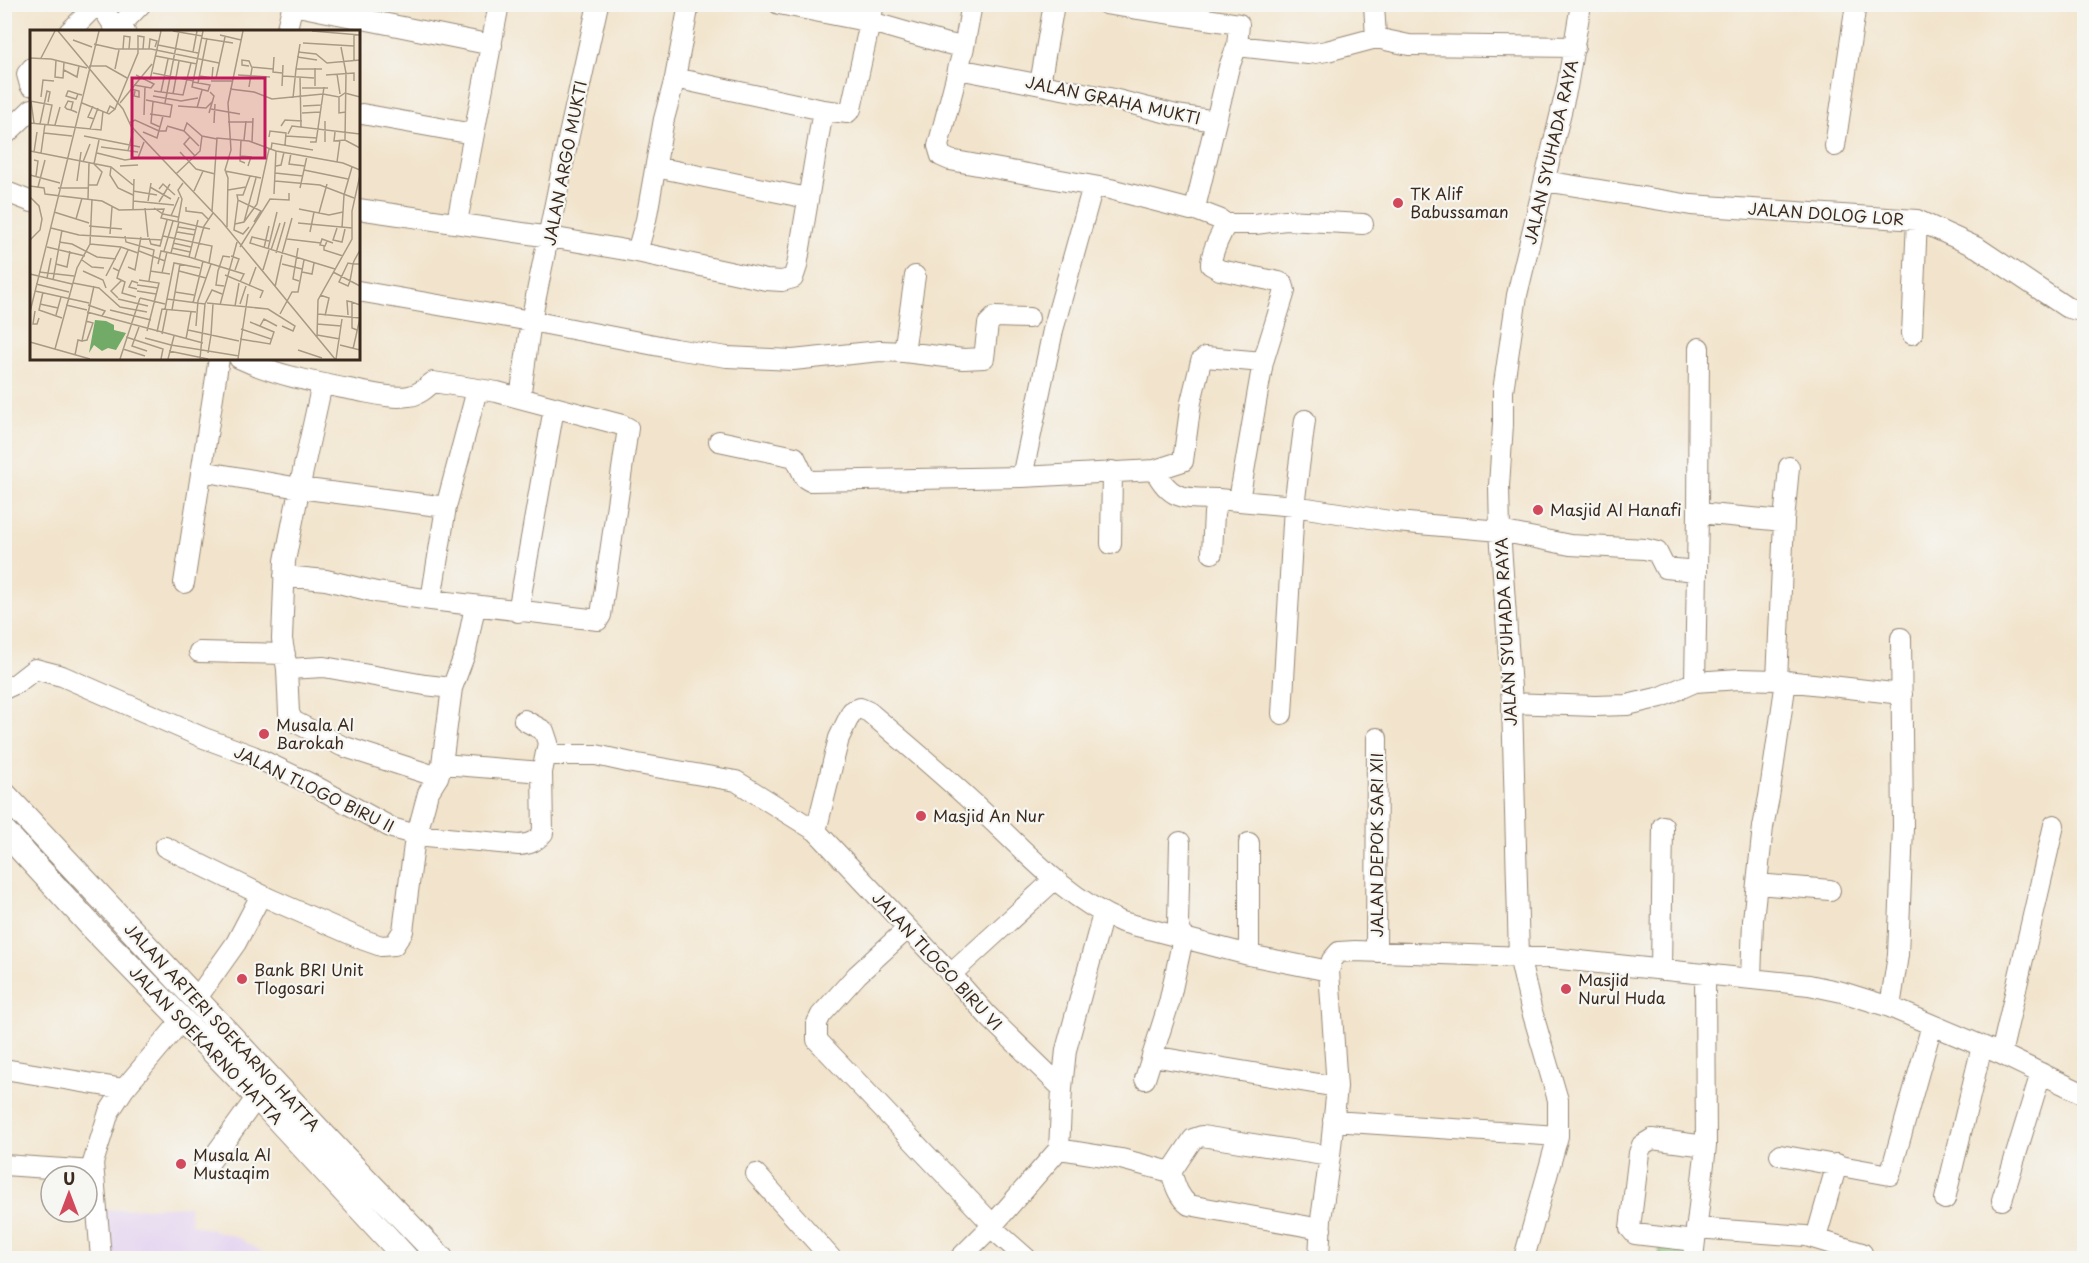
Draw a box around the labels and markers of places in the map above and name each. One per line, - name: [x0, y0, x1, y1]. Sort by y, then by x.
- place label: TK Alif Babussaman: [1410, 181, 1509, 223]
- marker: TK Alif Babussaman: [1391, 196, 1405, 210]
- place label: Masjid Al Hanafi: [1550, 497, 1682, 521]
- marker: Masjid Al Hanafi: [1531, 503, 1545, 517]
- place label: Musala Al Barokah: [276, 712, 354, 754]
- marker: Musala Al Barokah: [257, 727, 271, 741]
- place label: Masjid An Nur: [933, 803, 1045, 827]
- marker: Masjid An Nur: [914, 809, 928, 823]
- place label: Bank BRI Unit Tlogosari: [254, 957, 364, 999]
- place label: Masjid Nurul Huda: [1578, 967, 1666, 1009]
- marker: Bank BRI Unit Tlogosari: [235, 972, 249, 986]
- marker: Masjid Nurul Huda: [1559, 982, 1573, 996]
- place label: Musala Al Mustaqim: [193, 1142, 271, 1184]
- marker: Musala Al Mustaqim: [174, 1157, 188, 1171]

